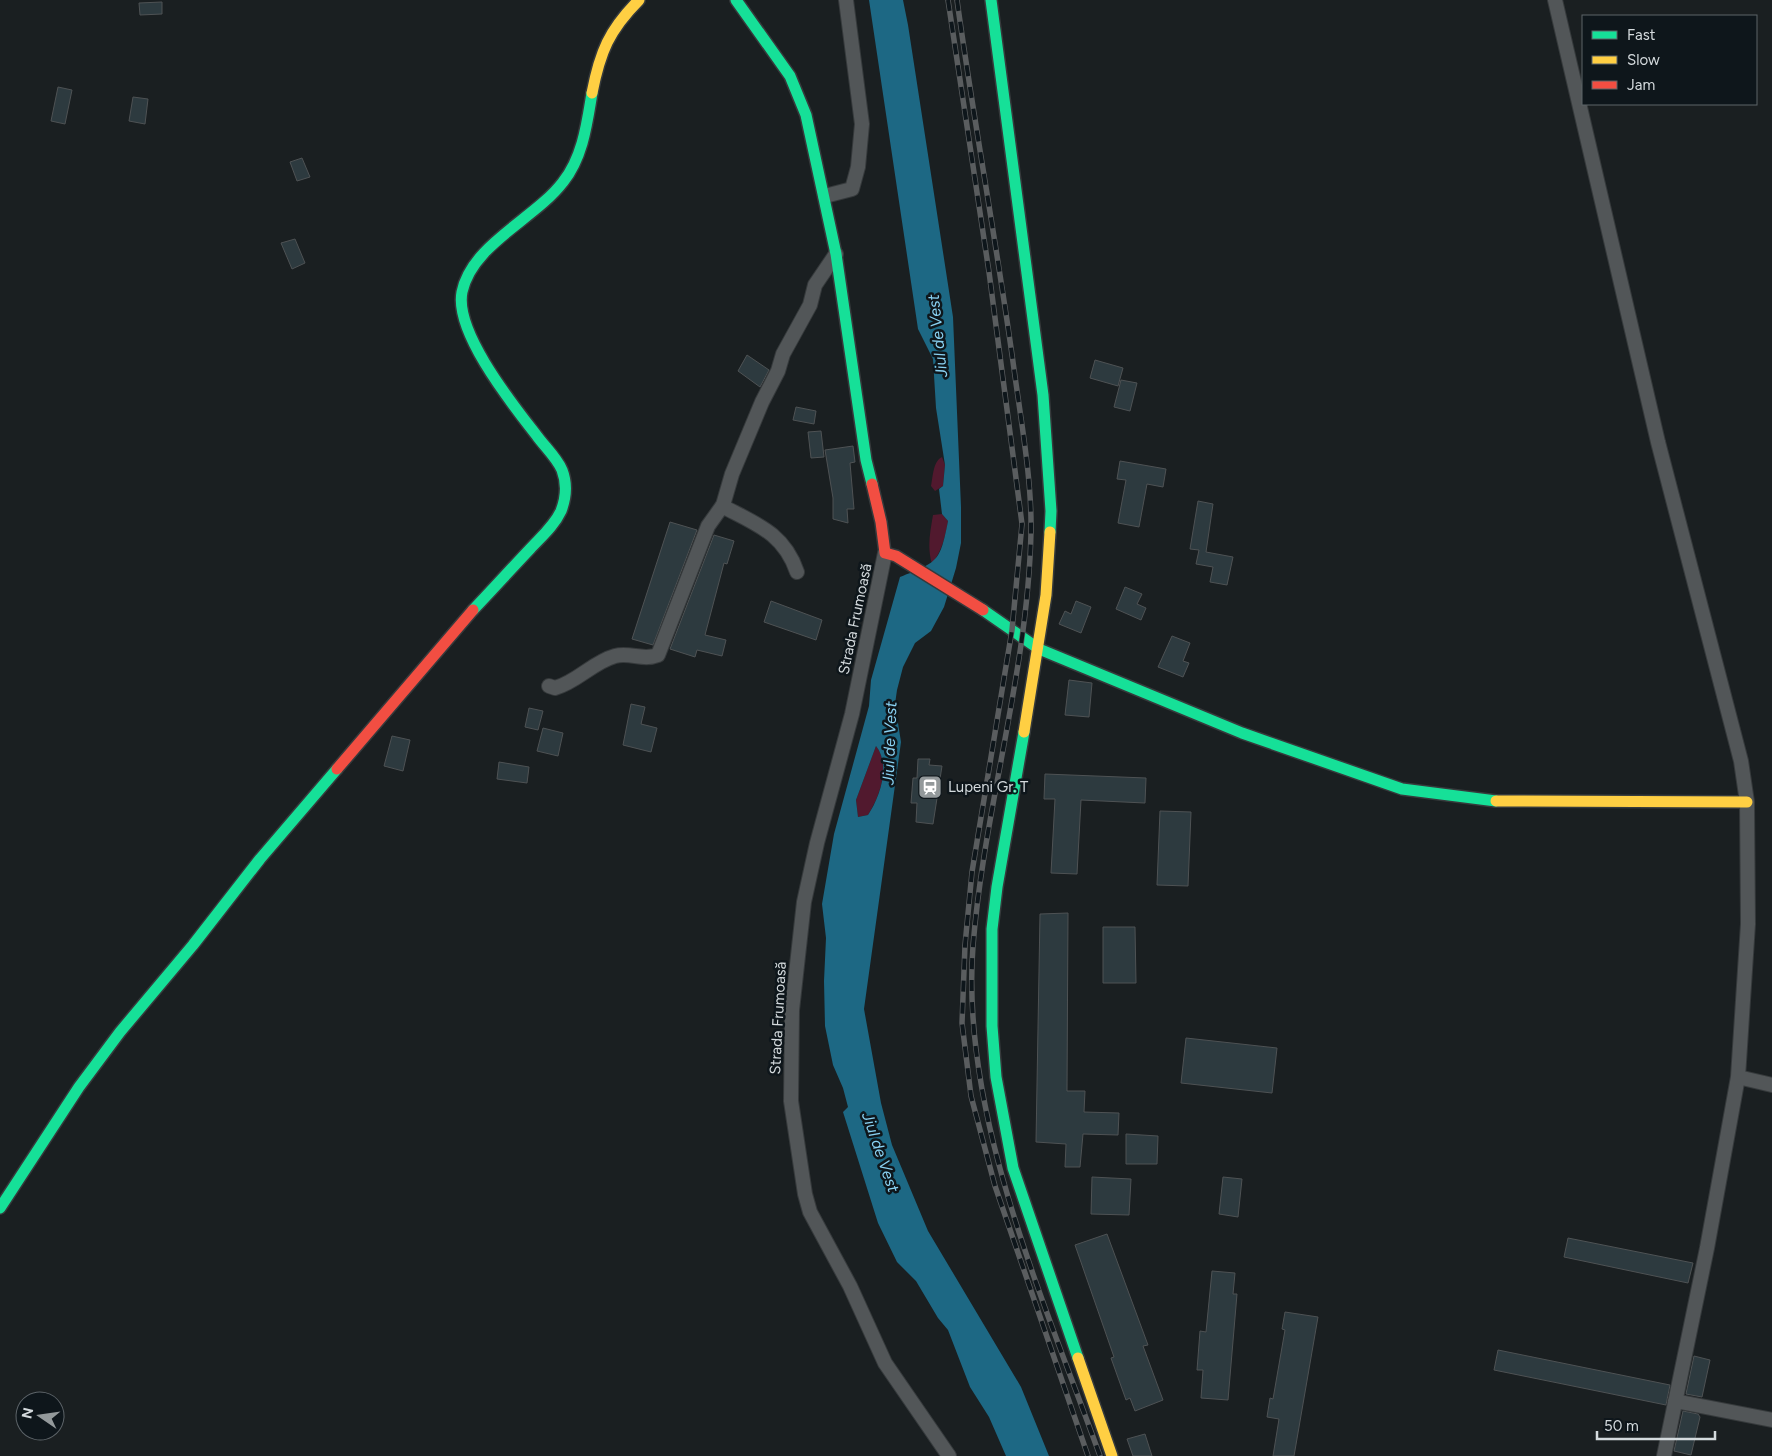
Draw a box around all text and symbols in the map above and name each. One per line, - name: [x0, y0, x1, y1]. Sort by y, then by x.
- legend: [1582, 15, 1757, 105]
- text: Fast: [1627, 26, 1656, 44]
- text: Slow: [1627, 51, 1660, 69]
- text: Jam: [1627, 76, 1655, 94]
- water label: Jiul de Vest: [924, 293, 951, 379]
- street label: Strada Frumoasă: [834, 562, 876, 676]
- water label: Jiul de Vest: [879, 700, 900, 786]
- station icon: Lupeni Gr. T: [917, 774, 943, 800]
- place label: Lupeni Gr. T: [948, 778, 1029, 796]
- street label: Strada Frumoasă: [766, 961, 790, 1075]
- water label: Jiul de Vest: [858, 1109, 903, 1195]
- north arrow: [15, 1391, 65, 1441]
- text: N: [18, 1406, 37, 1420]
- scale bar: [1597, 1408, 1714, 1440]
- text: 50 m: [1604, 1417, 1639, 1435]

